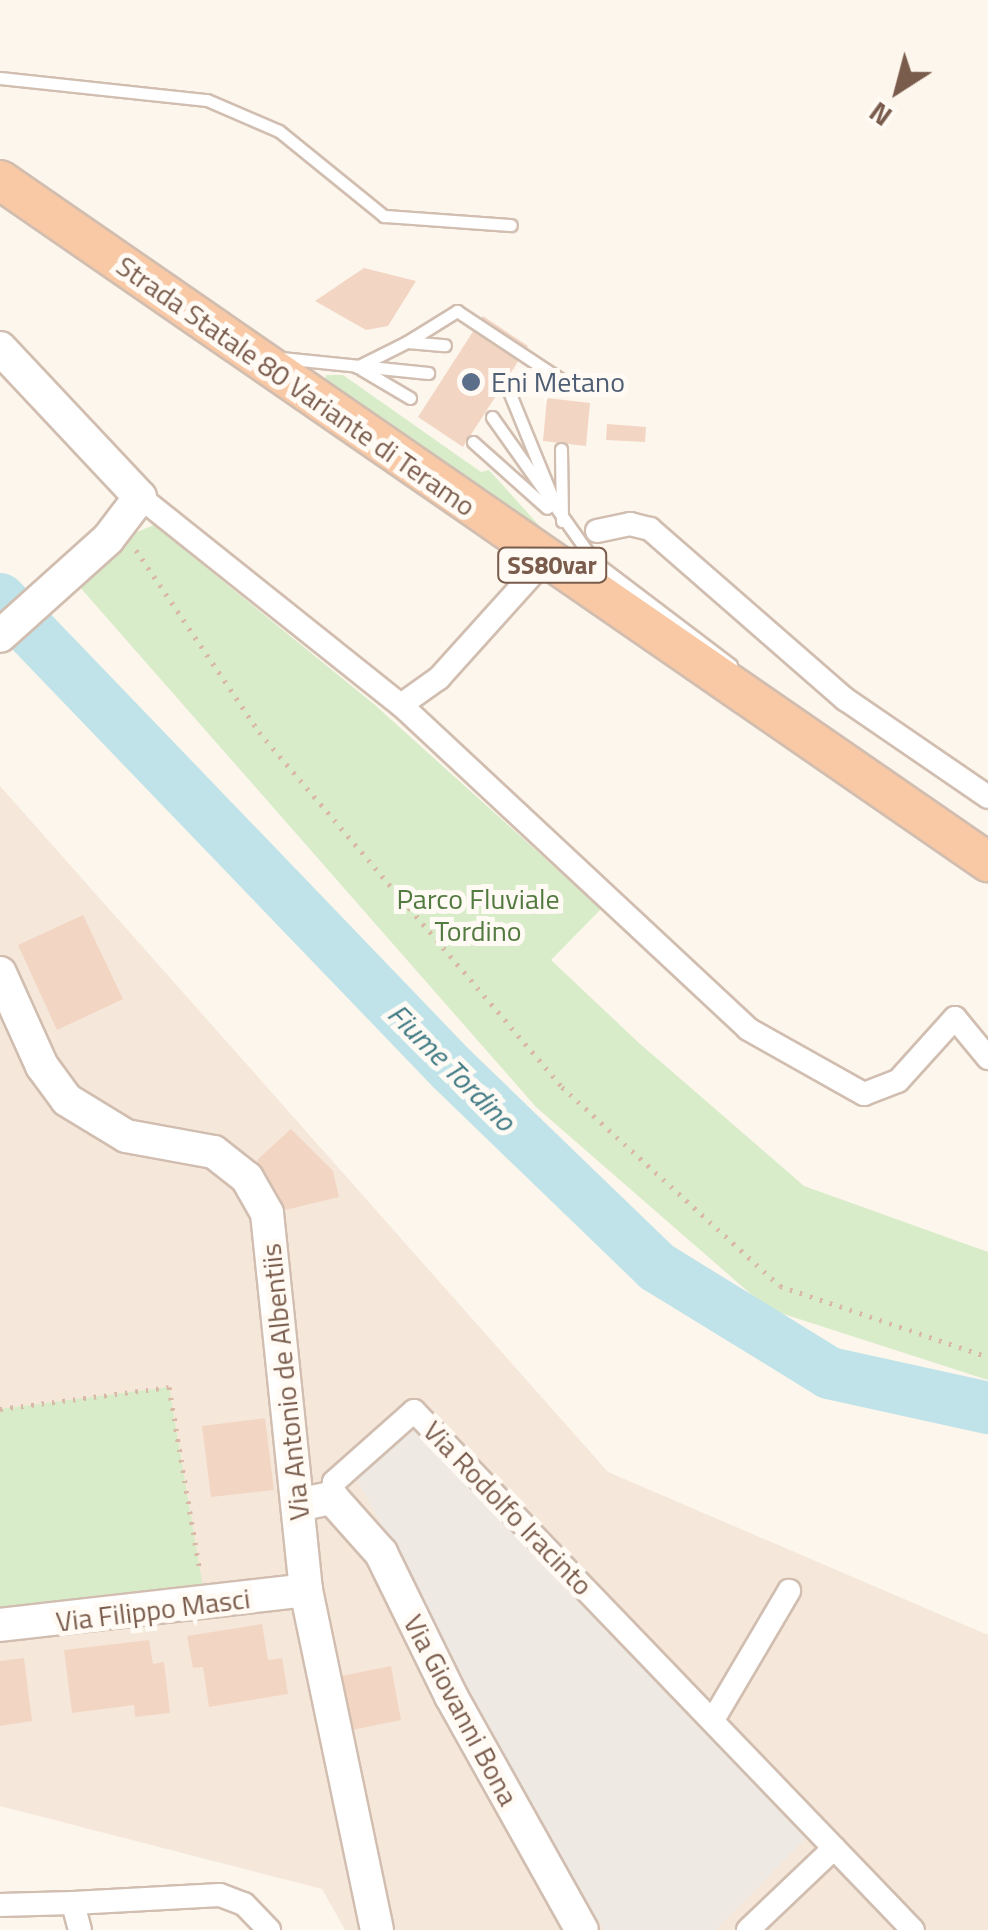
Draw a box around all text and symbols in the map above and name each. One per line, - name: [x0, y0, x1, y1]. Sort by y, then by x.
- north arrow: [848, 40, 948, 140]
- text: N: [860, 92, 901, 138]
- street label: Strada Statale 80 Variante di Teramo: [110, 249, 482, 523]
- place label: Eni Metano: [491, 365, 625, 399]
- marker: Eni Metano: [460, 371, 482, 393]
- road number: SS80var: [497, 545, 607, 585]
- park label: Parco Fluviale Tordino: [396, 882, 560, 948]
- water label: Fiume Tordino: [381, 996, 523, 1138]
- street label: Via Antonio de Albentiis: [254, 1242, 316, 1522]
- street label: Via Rodolfo Iracinto: [416, 1414, 600, 1602]
- street label: Via Filippo Masci: [54, 1581, 252, 1639]
- street label: Via Giovanni Bona: [397, 1609, 525, 1811]

